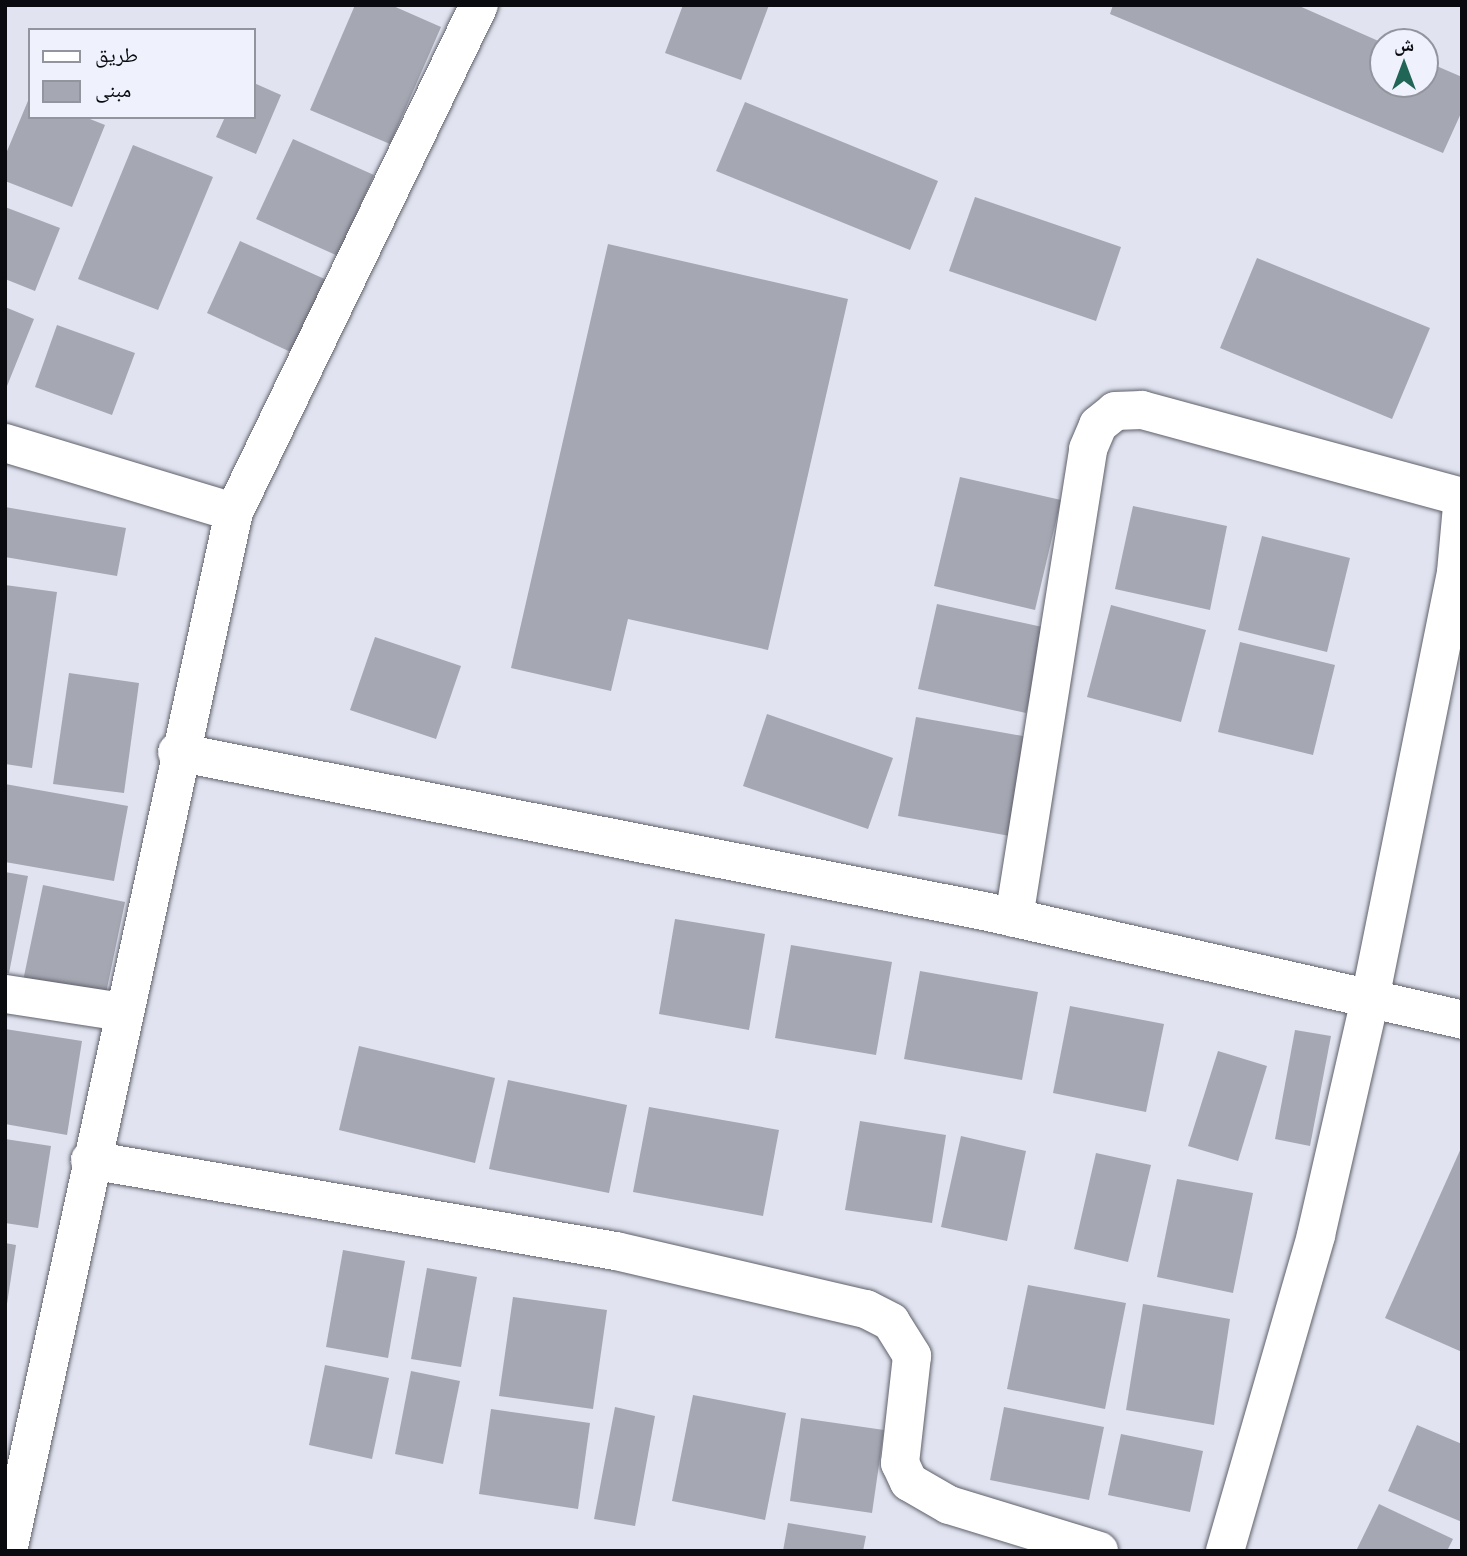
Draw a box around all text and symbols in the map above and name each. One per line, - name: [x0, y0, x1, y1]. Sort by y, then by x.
- legend: [28, 28, 256, 119]
- north arrow: [1369, 28, 1439, 98]
- text: ش: [1394, 29, 1414, 58]
- text: طريق: [95, 38, 138, 70]
- text: مبنى: [95, 73, 131, 105]

